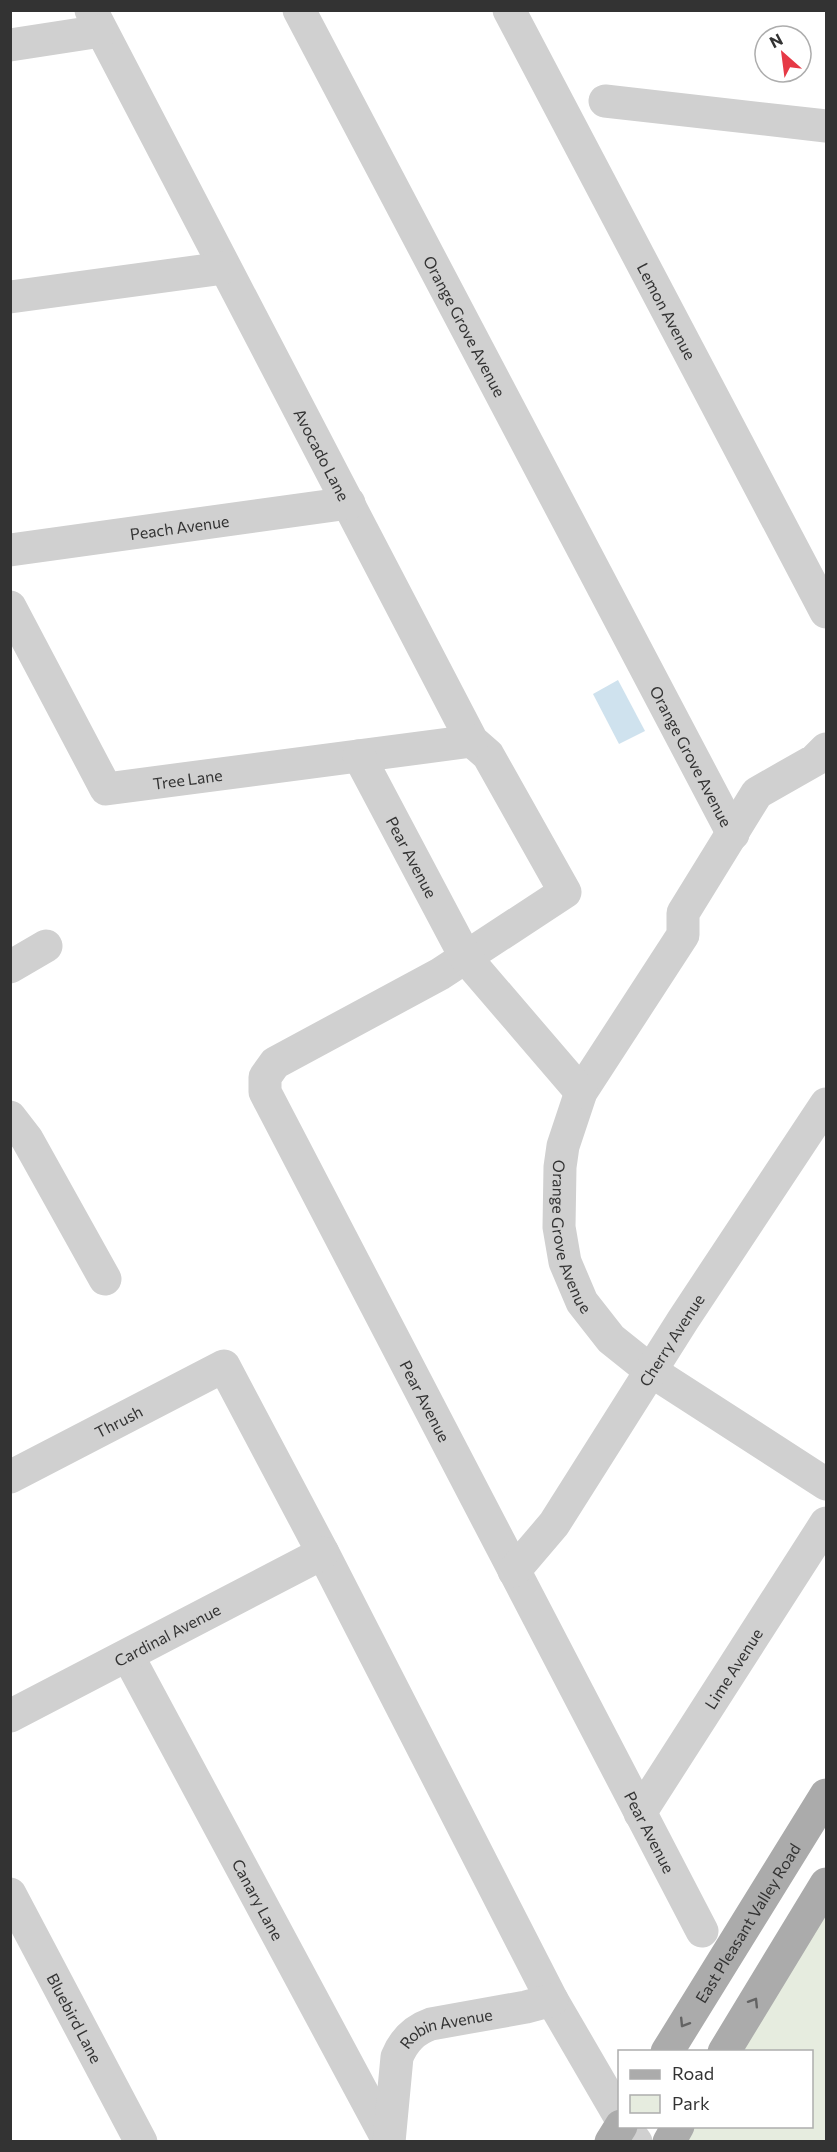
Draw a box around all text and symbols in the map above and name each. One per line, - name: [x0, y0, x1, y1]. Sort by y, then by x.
- north arrow: [753, 24, 813, 84]
- text: N: [766, 29, 785, 52]
- street label: Orange Grove Avenue: [420, 252, 510, 400]
- street label: Lemon Avenue: [634, 259, 701, 363]
- street label: Avocado Lane: [291, 405, 354, 504]
- street label: Peach Avenue: [128, 510, 230, 543]
- street label: Orange Grove Avenue: [647, 682, 737, 830]
- street label: Tree Lane: [151, 764, 224, 792]
- street label: Pear Avenue: [383, 813, 442, 901]
- street label: Orange Grove Avenue: [549, 1159, 596, 1316]
- street label: Cherry Avenue: [634, 1290, 707, 1389]
- street label: Pear Avenue: [397, 1357, 455, 1445]
- street label: Thrush: [91, 1401, 145, 1441]
- street label: Cardinal Avenue: [111, 1599, 223, 1670]
- street label: Lime Avenue: [700, 1624, 766, 1712]
- street label: Pear Avenue: [621, 1788, 679, 1876]
- street label: East Pleasant Valley Road: [691, 1840, 803, 2006]
- street label: Canary Lane: [229, 1855, 288, 1943]
- street label: Bluebird Lane: [44, 1970, 107, 2066]
- one-way arrow: [747, 1998, 759, 2008]
- street label: Robin Avenue: [395, 2004, 494, 2052]
- one-way arrow: [680, 2017, 692, 2027]
- legend: [618, 2050, 813, 2128]
- text: Road: [672, 2062, 714, 2084]
- text: Park: [672, 2092, 710, 2114]

